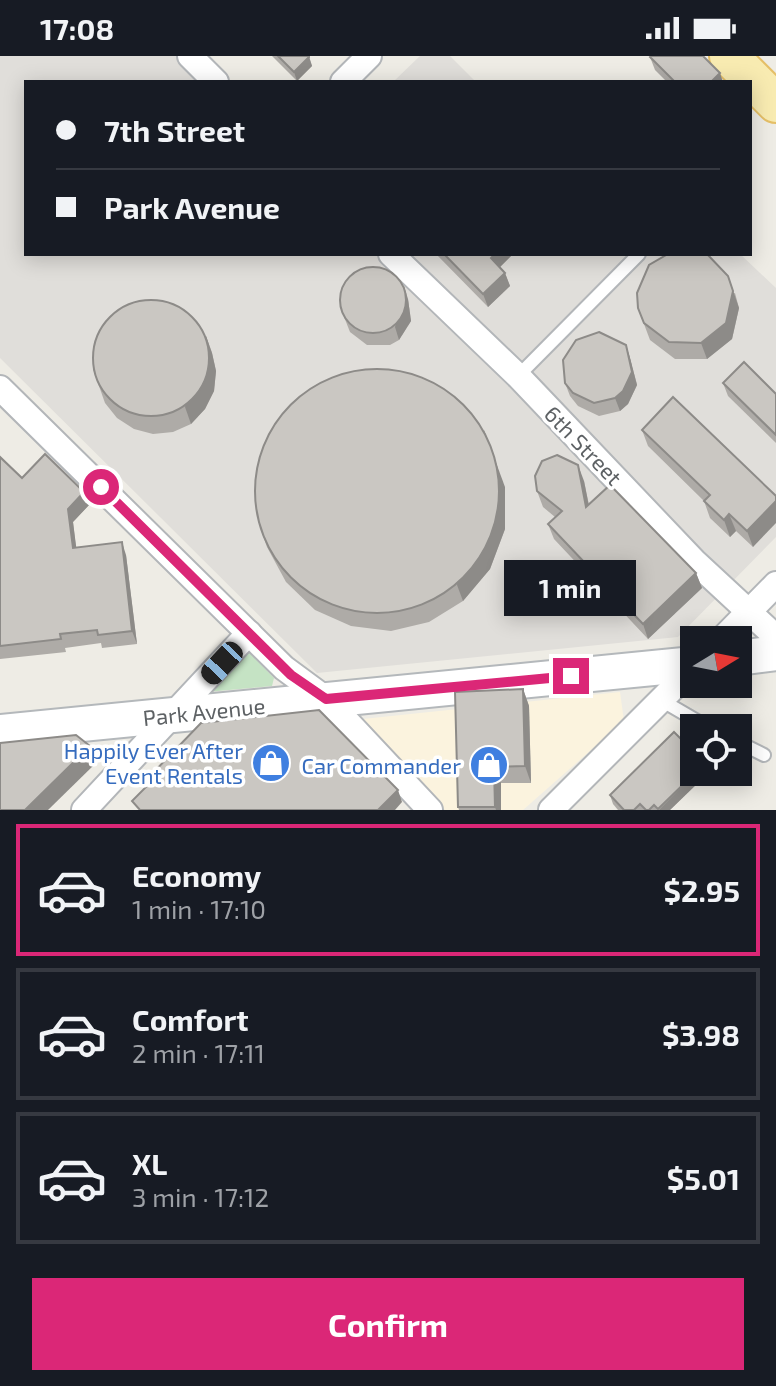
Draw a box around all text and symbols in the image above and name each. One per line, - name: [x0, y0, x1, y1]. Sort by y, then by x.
- text: 17:08: [40, 10, 114, 46]
- text: 7th Street: [104, 112, 245, 148]
- text: Park Avenue: [104, 189, 280, 225]
- street label: 6th Street: [540, 400, 628, 490]
- route start: [83, 469, 119, 505]
- callout: 1 min: [505, 560, 637, 616]
- text: 1 min: [539, 572, 601, 603]
- north arrow: [680, 626, 752, 698]
- map controls: [680, 626, 752, 786]
- car: [197, 637, 247, 689]
- route end: [553, 658, 589, 694]
- street label: Park Avenue: [142, 692, 266, 730]
- button: locate: [680, 714, 752, 786]
- place label: Happily Ever After Event Rentals: [64, 737, 243, 788]
- shop icon: Happily Ever After Event Rentals: [250, 742, 292, 784]
- shop icon: Car Commander: [468, 744, 510, 786]
- place label: Car Commander: [301, 752, 461, 778]
- icon: car: [36, 854, 108, 926]
- text: Economy: [132, 857, 261, 893]
- text: $2.95: [664, 872, 740, 908]
- text: 1 min · 17:10: [132, 893, 266, 924]
- icon: car: [36, 998, 108, 1070]
- text: Comfort: [132, 1001, 249, 1037]
- text: $3.98: [662, 1016, 740, 1052]
- text: 2 min · 17:11: [132, 1037, 265, 1068]
- icon: car: [36, 1142, 108, 1214]
- text: XL: [132, 1145, 167, 1181]
- text: $5.01: [667, 1160, 740, 1196]
- text: 3 min · 17:12: [132, 1181, 269, 1212]
- button: Confirm: [32, 1278, 744, 1370]

